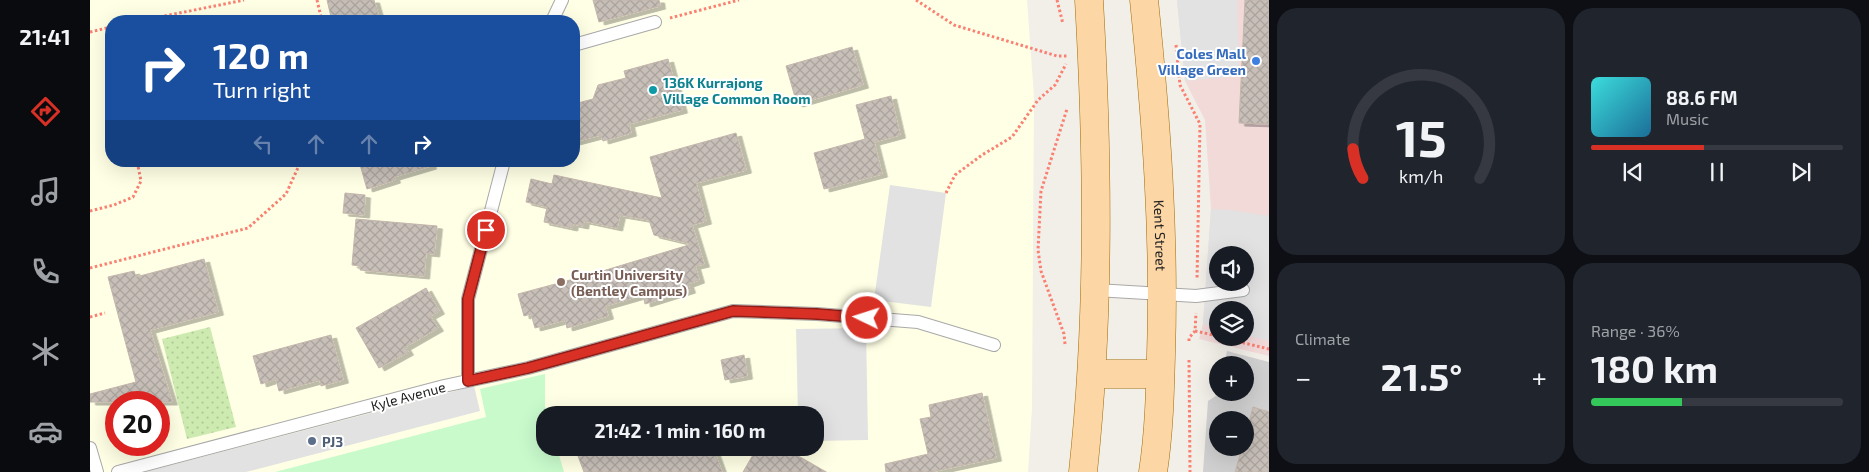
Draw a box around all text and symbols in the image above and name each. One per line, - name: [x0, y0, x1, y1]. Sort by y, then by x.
- text: 21:41: [19, 23, 71, 49]
- text: 120 m: [213, 34, 309, 76]
- icon: right: [130, 35, 195, 100]
- place label: Coles Mall Village Green: [1158, 45, 1246, 78]
- marker: Coles Mall Village Green: [1250, 55, 1262, 67]
- place label: 136K Kurrajong Village Common Room: [663, 74, 811, 107]
- text: Turn right: [213, 76, 311, 102]
- marker: 136K Kurrajong Village Common Room: [647, 84, 659, 96]
- text: 88.6 FM: [1666, 86, 1738, 109]
- icon: directions: [28, 94, 63, 129]
- text: 15: [1395, 105, 1447, 167]
- text: Music: [1666, 109, 1709, 128]
- icon: left: [249, 130, 277, 158]
- icon: ahead: [302, 130, 330, 158]
- icon: ahead: [355, 130, 383, 158]
- icon: right: [408, 130, 436, 158]
- icon: previous: [1619, 158, 1647, 186]
- icon: pause: [1703, 158, 1731, 186]
- icon: next: [1787, 158, 1815, 186]
- text: km/h: [1399, 165, 1443, 187]
- icon: music: [28, 174, 63, 209]
- street label: Kent Street: [1151, 199, 1170, 271]
- pin: [465, 209, 507, 251]
- icon: arrive: [472, 216, 500, 244]
- map controls: [1209, 246, 1254, 456]
- button: sound: [1209, 246, 1254, 291]
- icon: phone: [28, 254, 63, 289]
- place label: Curtin University (Bentley Campus): [571, 266, 687, 299]
- marker: Curtin University (Bentley Campus): [555, 276, 567, 288]
- position arrow: [840, 291, 892, 343]
- button: layers: [1209, 301, 1254, 346]
- text: Range · 36%: [1591, 321, 1680, 340]
- text: Climate: [1295, 329, 1350, 348]
- icon: climate: [28, 334, 63, 369]
- text: 180 km: [1591, 345, 1718, 391]
- text: 21.5°: [1381, 353, 1462, 399]
- button: +: [1209, 356, 1254, 401]
- text: −: [1295, 360, 1311, 394]
- text: +: [1532, 360, 1547, 394]
- street label: Kyle Avenue: [369, 378, 447, 414]
- speed limit sign: 20: [105, 391, 170, 456]
- button: −: [1209, 411, 1254, 456]
- icon: car: [28, 414, 63, 449]
- text: 21:42 · 1 min · 160 m: [594, 419, 766, 442]
- place label: PJ3: [322, 433, 343, 450]
- marker: PJ3: [306, 435, 318, 447]

